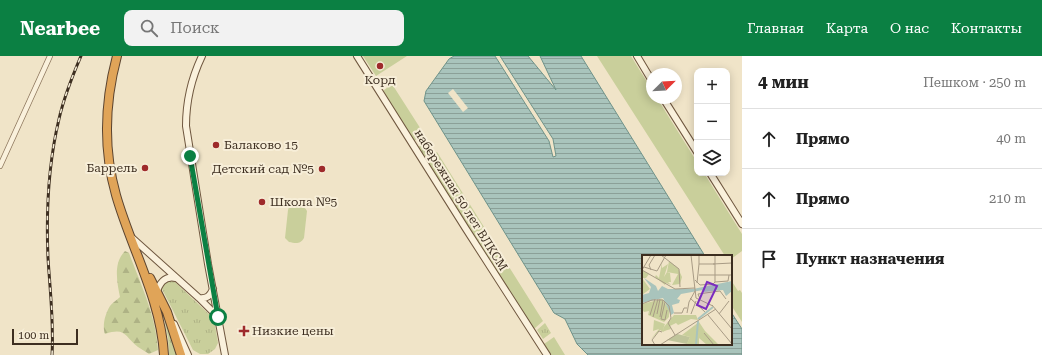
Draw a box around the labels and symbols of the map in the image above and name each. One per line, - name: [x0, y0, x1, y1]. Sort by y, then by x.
- marker: Корд: [375, 61, 385, 71]
- north arrow: [646, 68, 682, 104]
- place label: Корд: [364, 73, 396, 87]
- street label: набережная 50 лет ВЛКСМ: [412, 127, 510, 273]
- place label: Балаково 15: [224, 138, 298, 152]
- marker: Балаково 15: [211, 140, 221, 150]
- route end: [181, 147, 199, 165]
- place label: Баррель: [87, 161, 138, 175]
- place label: Детский сад №5: [212, 162, 314, 176]
- marker: Баррель: [140, 163, 150, 173]
- marker: Детский сад №5: [317, 164, 327, 174]
- place label: Школа №5: [270, 195, 338, 209]
- marker: Школа №5: [257, 197, 267, 207]
- inset map: [642, 255, 732, 345]
- route start: [209, 308, 227, 326]
- place label: Низкие цены: [252, 324, 334, 338]
- marker: Низкие цены: [239, 326, 249, 336]
- scale bar: [12, 327, 78, 346]

